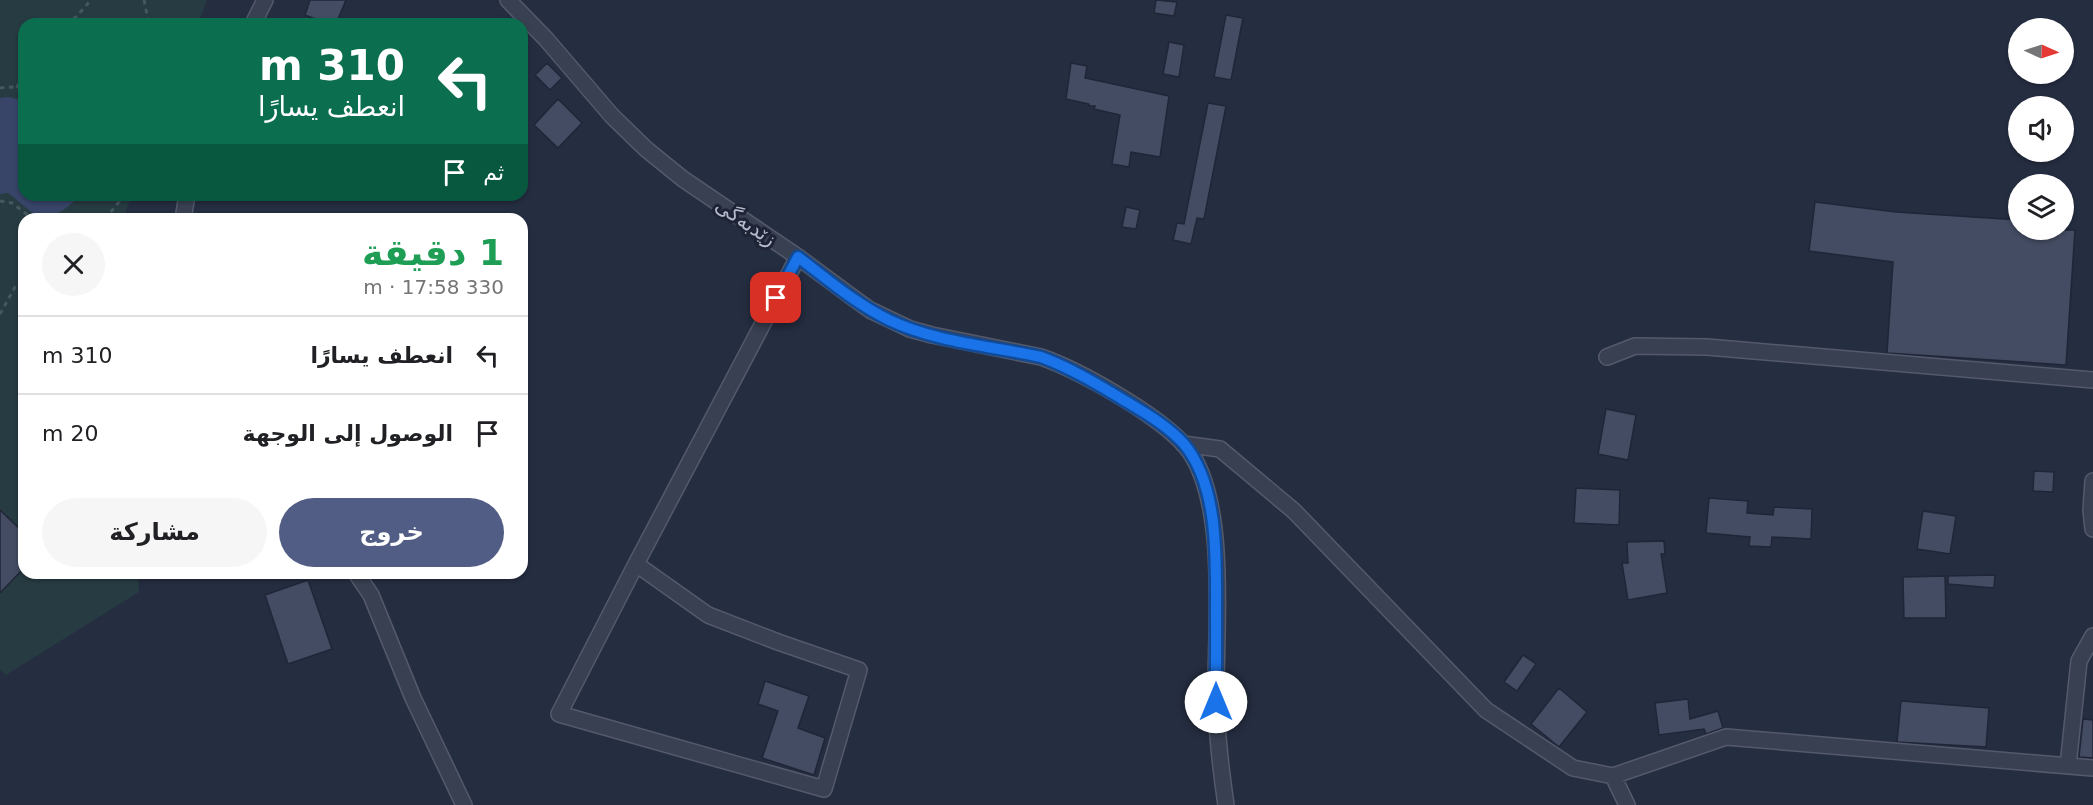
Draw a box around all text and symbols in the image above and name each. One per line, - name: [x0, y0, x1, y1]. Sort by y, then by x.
- north arrow: [2008, 18, 2074, 84]
- map controls: [2008, 18, 2074, 240]
- text: 310 m: [259, 41, 405, 90]
- icon: left: [426, 42, 504, 120]
- text: انعطف يسارًا: [258, 91, 405, 122]
- button: sound: [2008, 96, 2074, 162]
- icon: arrive: [438, 156, 471, 189]
- text: ثم: [483, 160, 504, 185]
- button: layers: [2008, 174, 2074, 240]
- street label: زێدبەگی: [711, 193, 781, 251]
- text: 1 دقيقة: [362, 232, 504, 273]
- button: close: [42, 233, 105, 296]
- pin: [750, 272, 801, 323]
- text: 330 m · 17:58: [363, 275, 504, 299]
- icon: arrive: [759, 281, 792, 314]
- icon: left: [471, 339, 504, 372]
- text: 310 m: [42, 343, 112, 368]
- text: انعطف يسارًا: [310, 343, 453, 368]
- icon: arrive: [471, 417, 504, 450]
- text: 20 m: [42, 421, 98, 446]
- text: الوصول إلى الوجهة: [243, 421, 453, 446]
- button: مشاركة: [42, 498, 267, 567]
- button: خروج: [279, 498, 504, 567]
- position arrow: [1184, 670, 1248, 734]

